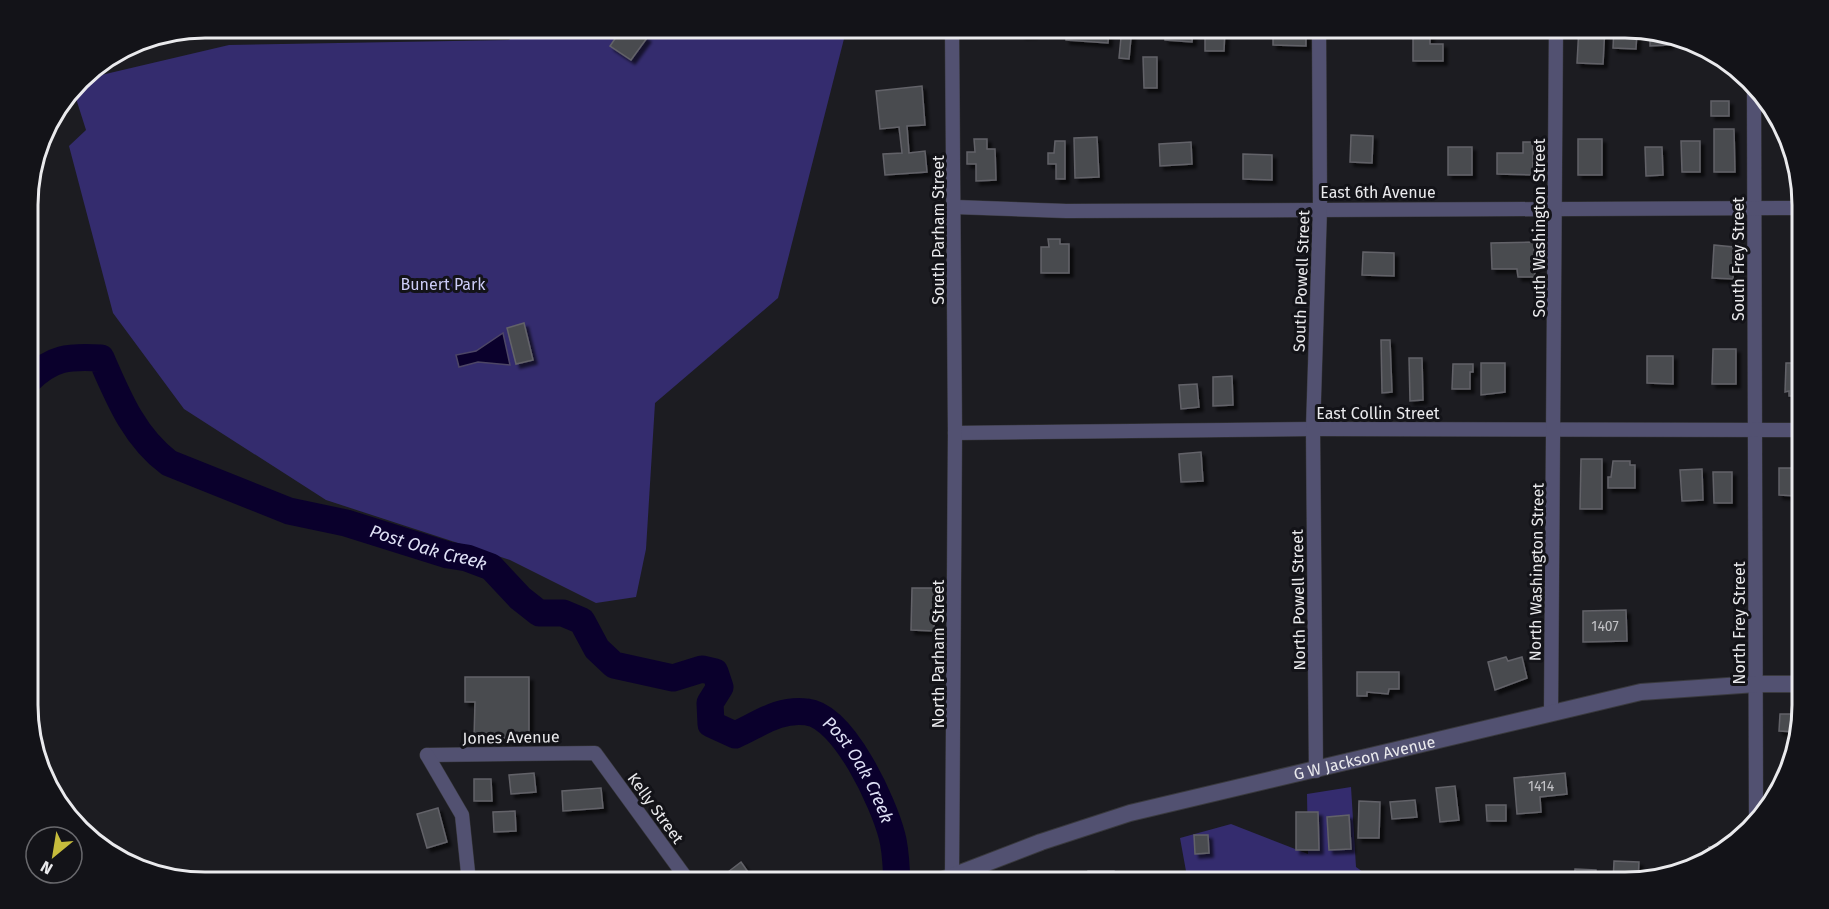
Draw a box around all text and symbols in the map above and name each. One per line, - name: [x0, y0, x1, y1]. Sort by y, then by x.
- street label: South Washington Street: [1530, 138, 1549, 318]
- street label: South Parham Street: [929, 155, 948, 305]
- street label: East 6th Avenue: [1320, 183, 1436, 202]
- street label: South Frey Street: [1729, 197, 1748, 321]
- street label: South Powell Street: [1290, 209, 1313, 352]
- park label: Bunert Park: [401, 275, 486, 294]
- street label: East Collin Street: [1316, 404, 1440, 423]
- street label: North Washington Street: [1525, 483, 1548, 661]
- water label: Post Oak Creek: [367, 520, 490, 576]
- street label: North Powell Street: [1288, 529, 1309, 671]
- street label: North Frey Street: [1730, 561, 1749, 685]
- street label: North Parham Street: [929, 579, 948, 728]
- house number: 1407: [1591, 618, 1619, 635]
- water label: Post Oak Creek: [818, 712, 898, 826]
- street label: Jones Avenue: [462, 727, 560, 748]
- street label: G W Jackson Avenue: [1292, 732, 1437, 784]
- street label: Kelly Street: [624, 769, 688, 847]
- house number: 1414: [1528, 778, 1555, 795]
- north arrow: [24, 825, 84, 885]
- text: N: [37, 857, 56, 878]

